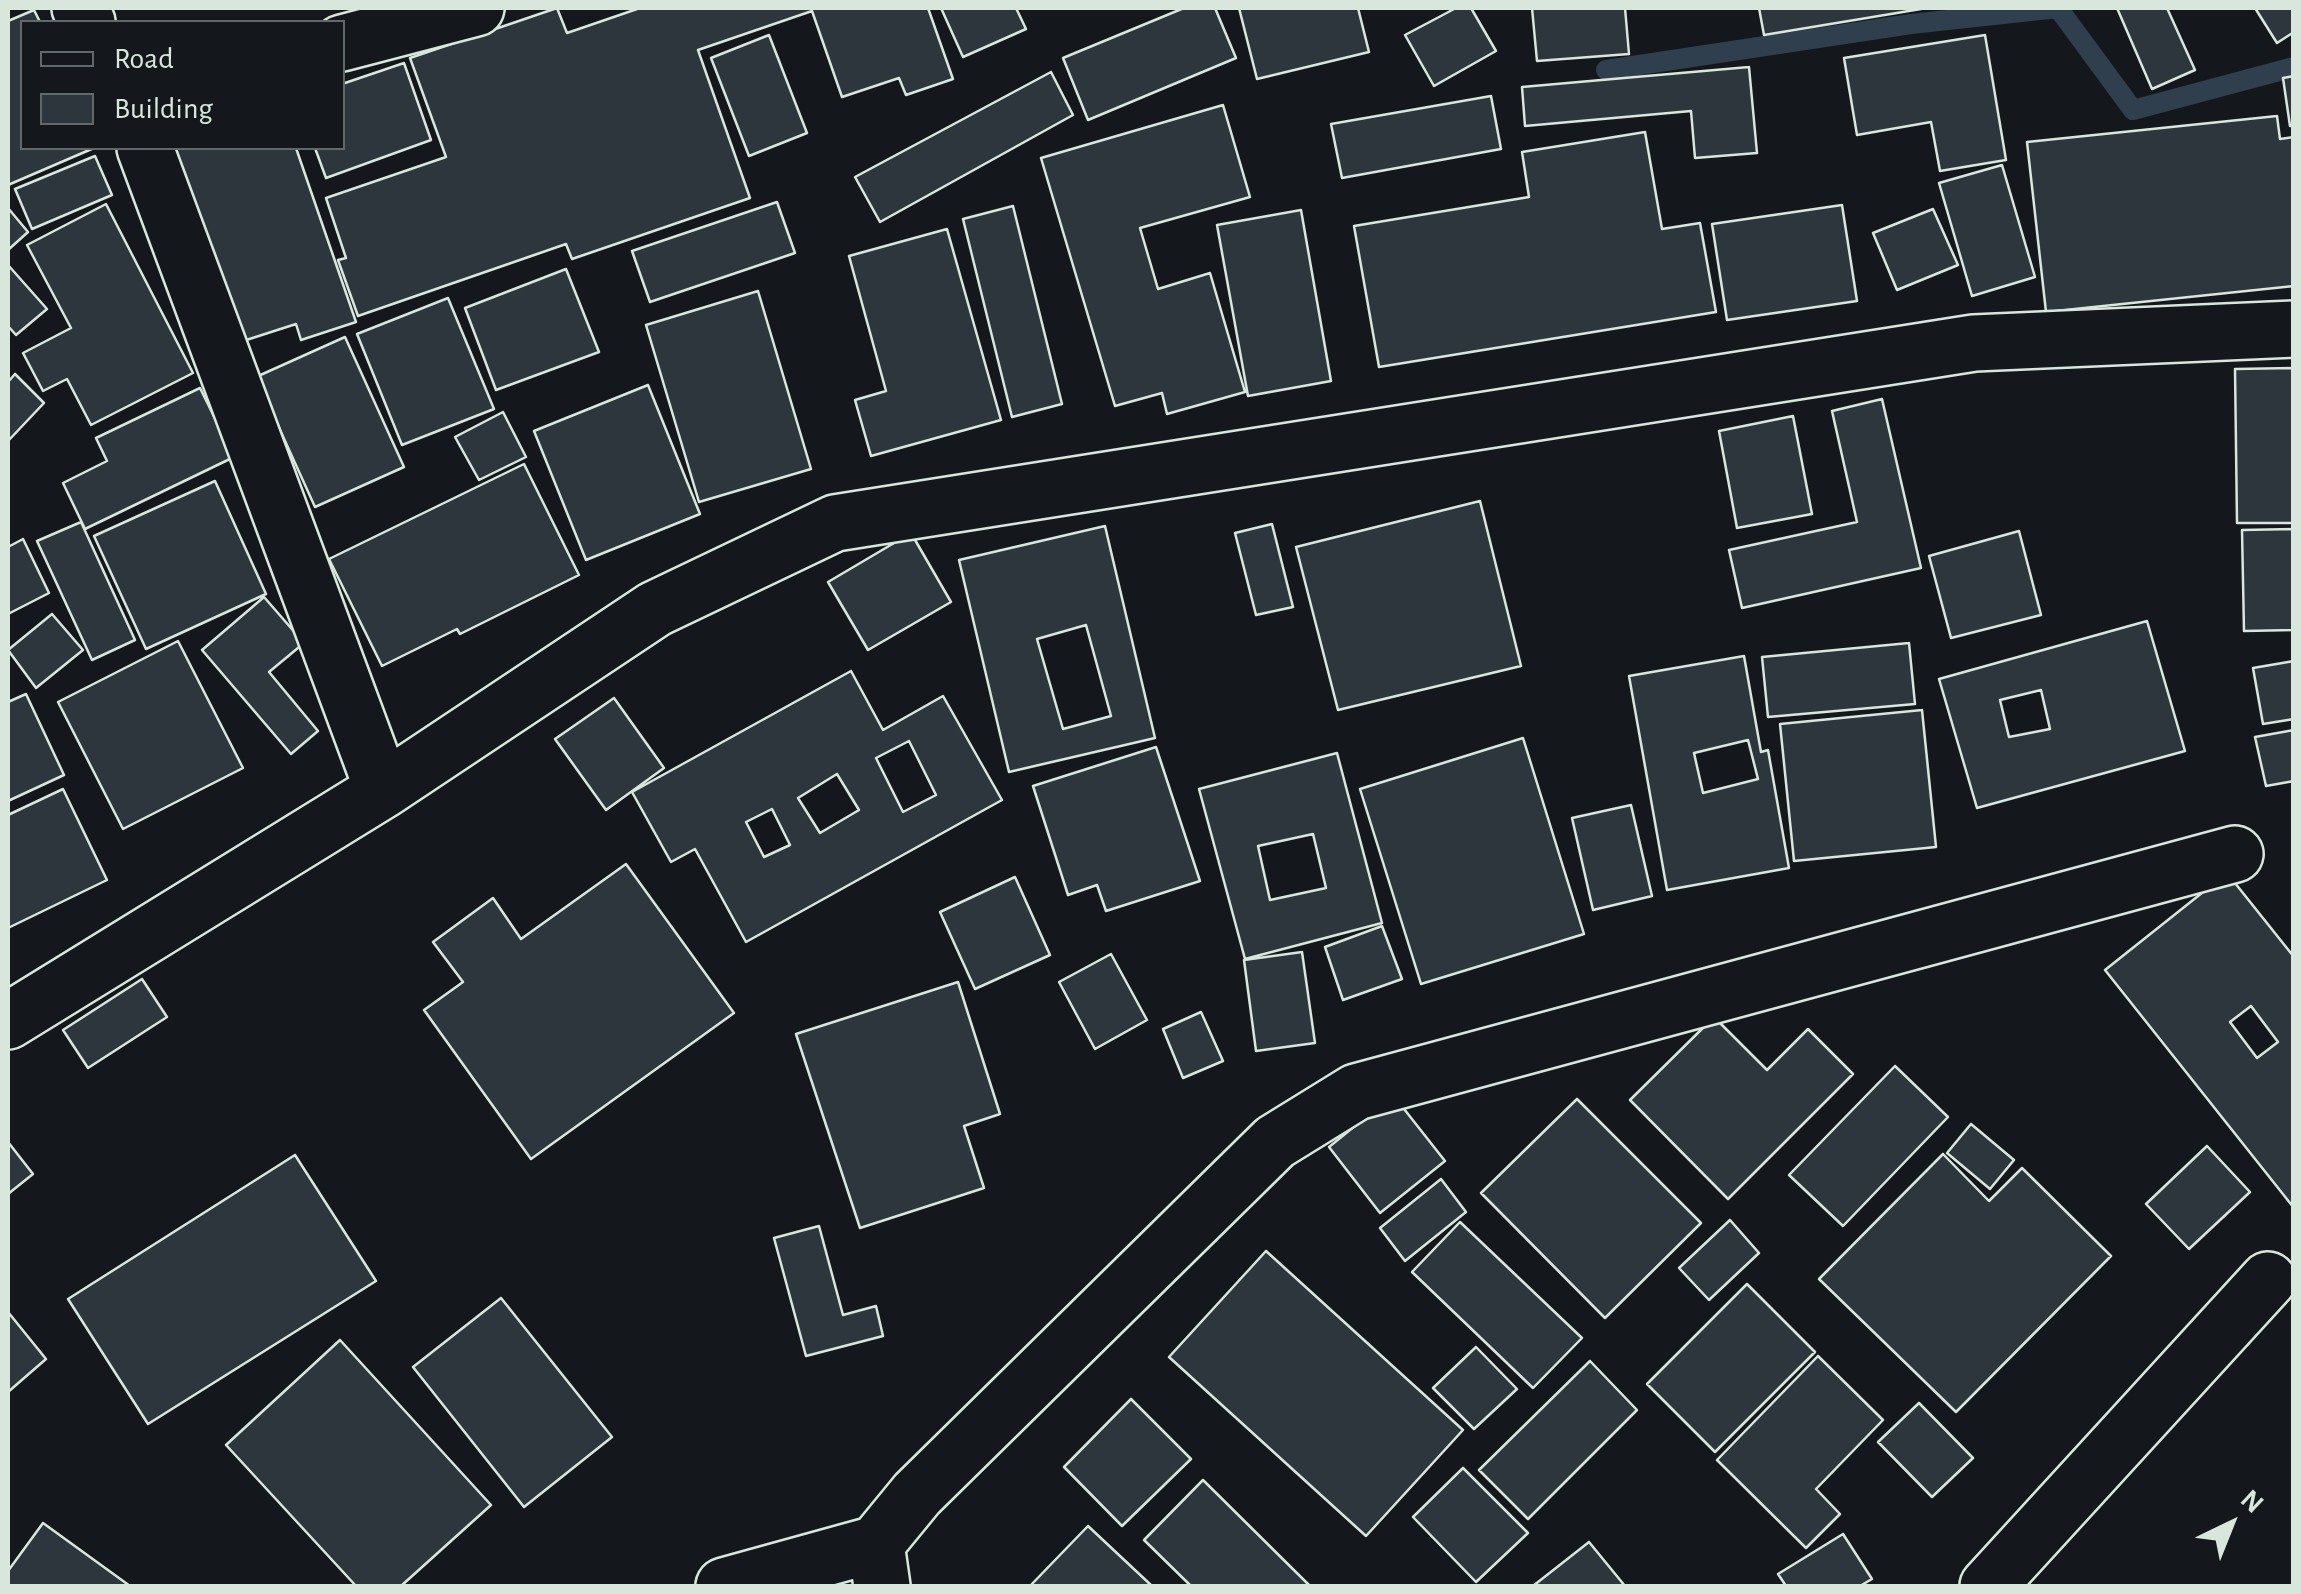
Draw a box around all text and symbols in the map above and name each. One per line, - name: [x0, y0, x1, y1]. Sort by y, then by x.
- legend: [20, 20, 345, 150]
- text: Road: [114, 44, 174, 74]
- text: Building: [114, 94, 213, 124]
- north arrow: [2181, 1474, 2281, 1574]
- text: N: [2235, 1485, 2268, 1519]

